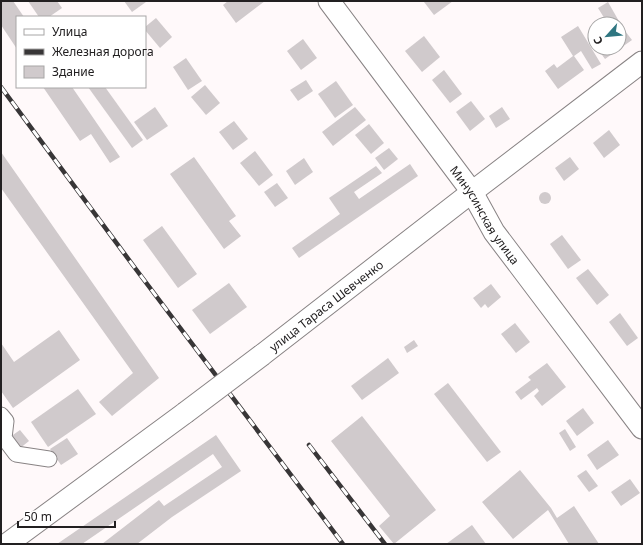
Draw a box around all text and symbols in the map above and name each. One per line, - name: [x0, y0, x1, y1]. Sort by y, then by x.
- legend: [16, 16, 146, 88]
- north arrow: [587, 16, 627, 56]
- text: Улица: [52, 23, 87, 40]
- text: С: [589, 34, 606, 47]
- text: Железная дорога: [52, 43, 154, 60]
- text: Здание: [52, 63, 95, 80]
- street label: Минусинская улица: [447, 162, 524, 268]
- street label: улица Тараса Шевченко: [265, 256, 386, 355]
- scale bar: [18, 503, 115, 529]
- text: 50 m: [24, 508, 52, 525]

